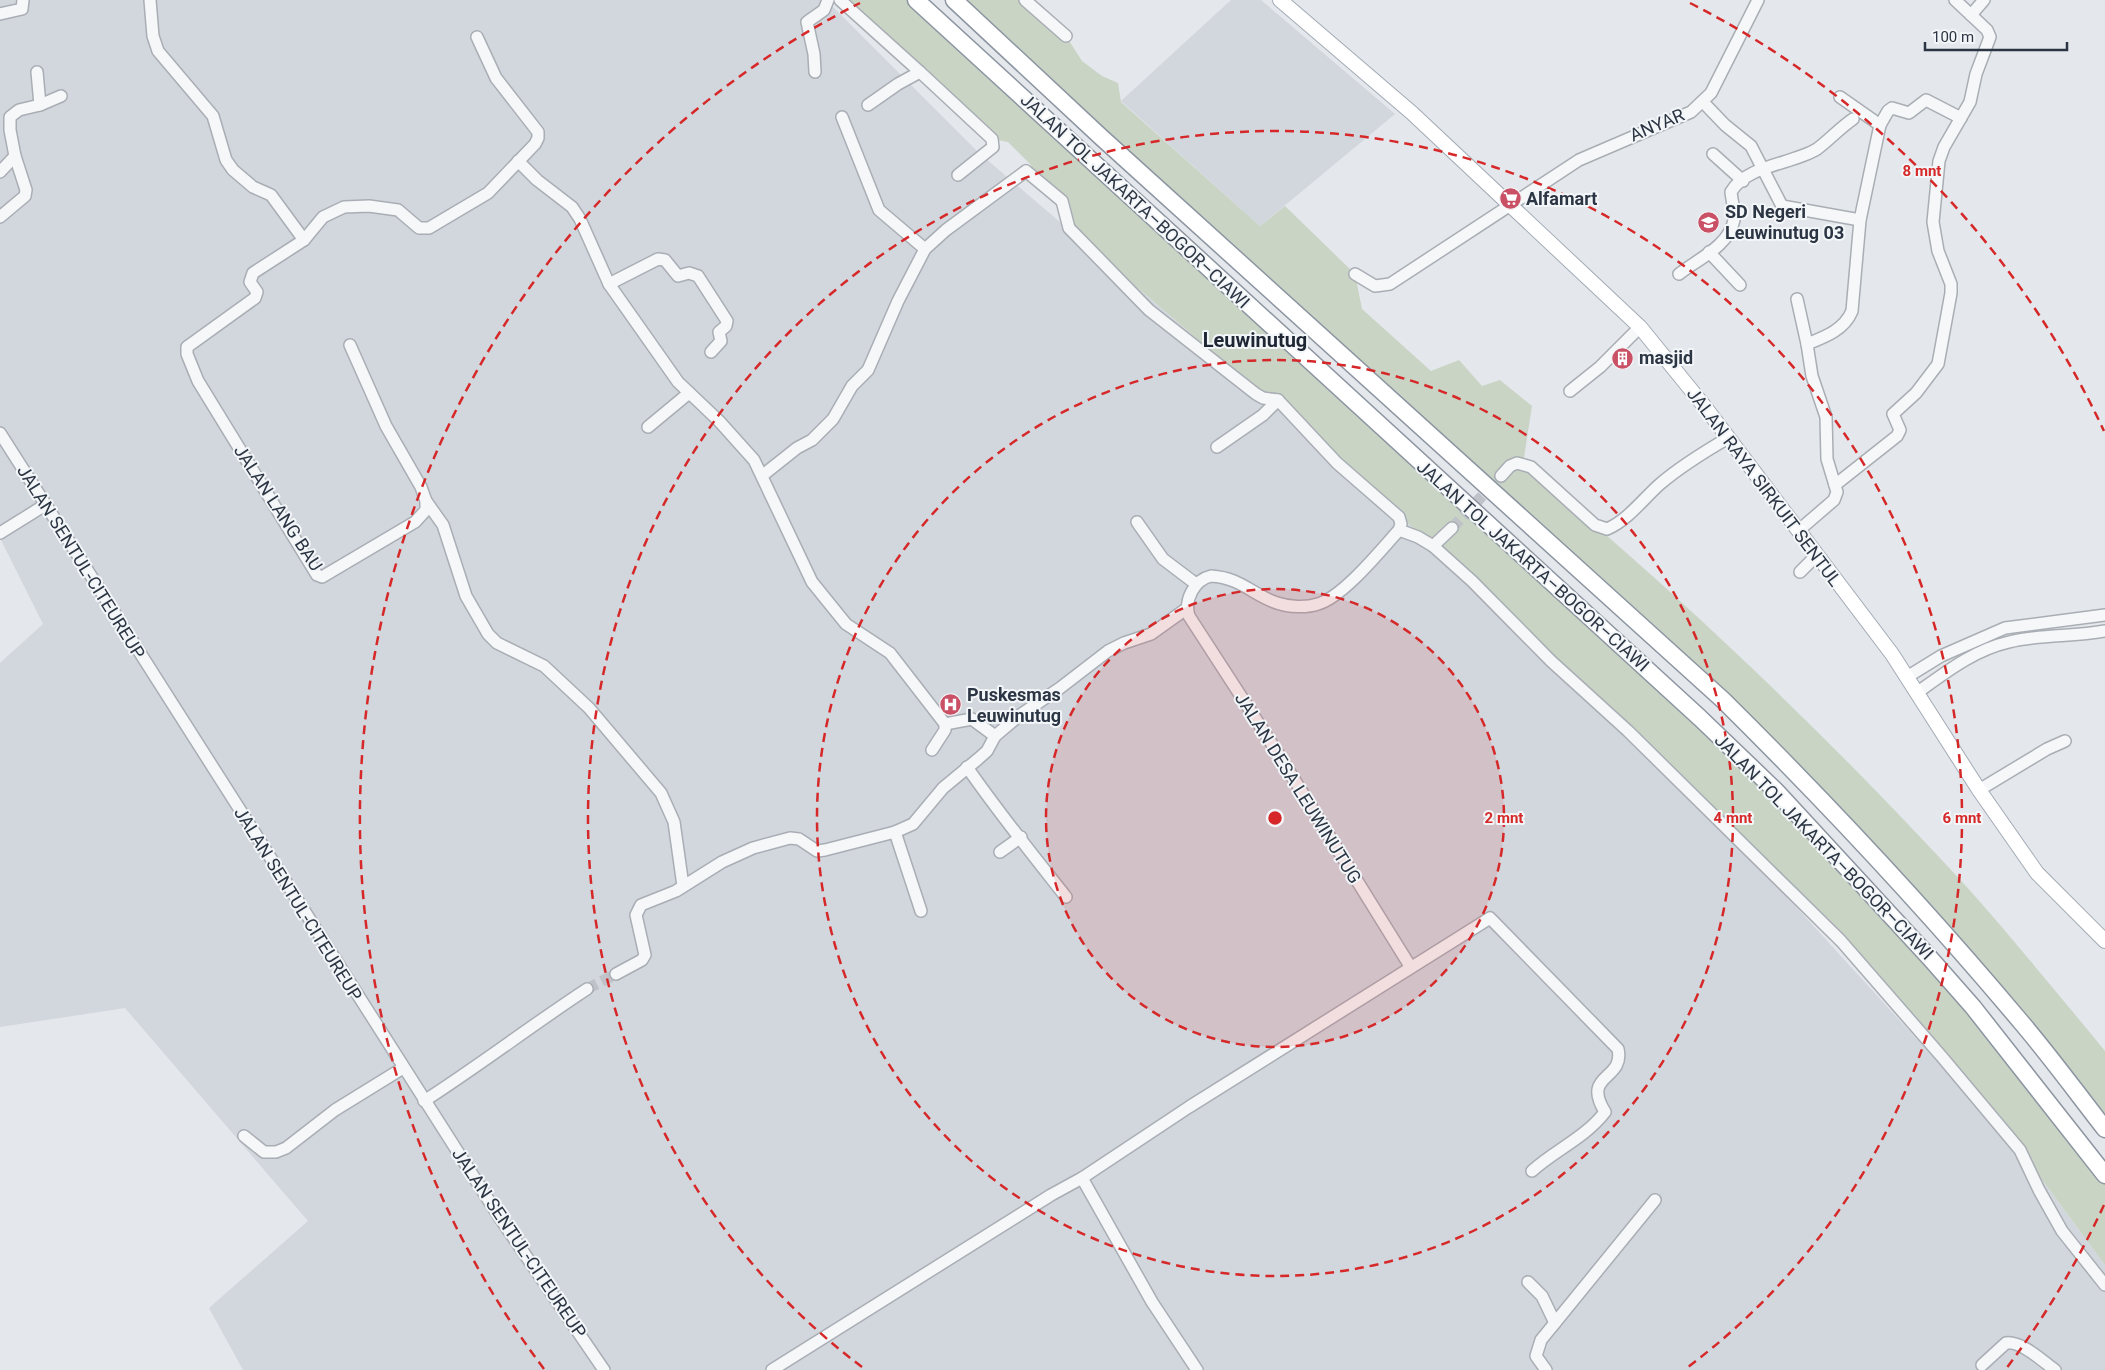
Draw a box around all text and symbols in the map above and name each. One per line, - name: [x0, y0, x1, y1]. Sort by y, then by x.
- scale bar: [1925, 20, 2068, 52]
- text: 100 m: [1932, 28, 1974, 46]
- street label: JALAN TOL JAKARTA–BOGOR–CIAWI: [1016, 89, 1254, 312]
- street label: ANYAR: [1626, 104, 1687, 145]
- text: 8 mnt: [1903, 162, 1941, 180]
- supermarket icon: Alfamart: [1498, 187, 1522, 211]
- place label: Alfamart: [1526, 188, 1597, 209]
- place label: SD Negeri Leuwinutug 03: [1725, 201, 1844, 243]
- school or university icon: SD Negeri Leuwinutug 03: [1697, 210, 1721, 234]
- district label: Leuwinutug: [1203, 328, 1307, 352]
- building icon: masjid: [1611, 346, 1635, 370]
- place label: masjid: [1639, 347, 1693, 368]
- street label: JALAN RAYA SIRKUIT SENTUL: [1683, 383, 1846, 590]
- street label: JALAN LANG BAU: [230, 441, 327, 575]
- street label: JALAN TOL JAKARTA–BOGOR–CIAWI: [1413, 456, 1654, 676]
- street label: JALAN SENTUL-CITEUREUP: [13, 461, 150, 662]
- place label: Puskesmas Leuwinutug: [967, 684, 1061, 726]
- street label: JALAN DESA LEUWINUTUG: [1231, 688, 1366, 887]
- hospital icon: Puskesmas Leuwinutug: [939, 693, 963, 717]
- street label: JALAN TOL JAKARTA–BOGOR–CIAWI: [1711, 729, 1938, 964]
- street label: JALAN SENTUL-CITEUREUP: [230, 803, 367, 1004]
- centre of rings: [1266, 809, 1284, 827]
- text: 2 mnt: [1485, 809, 1523, 827]
- text: 4 mnt: [1714, 809, 1752, 827]
- text: 6 mnt: [1943, 809, 1981, 827]
- street label: JALAN SENTUL-CITEUREUP: [448, 1144, 591, 1342]

